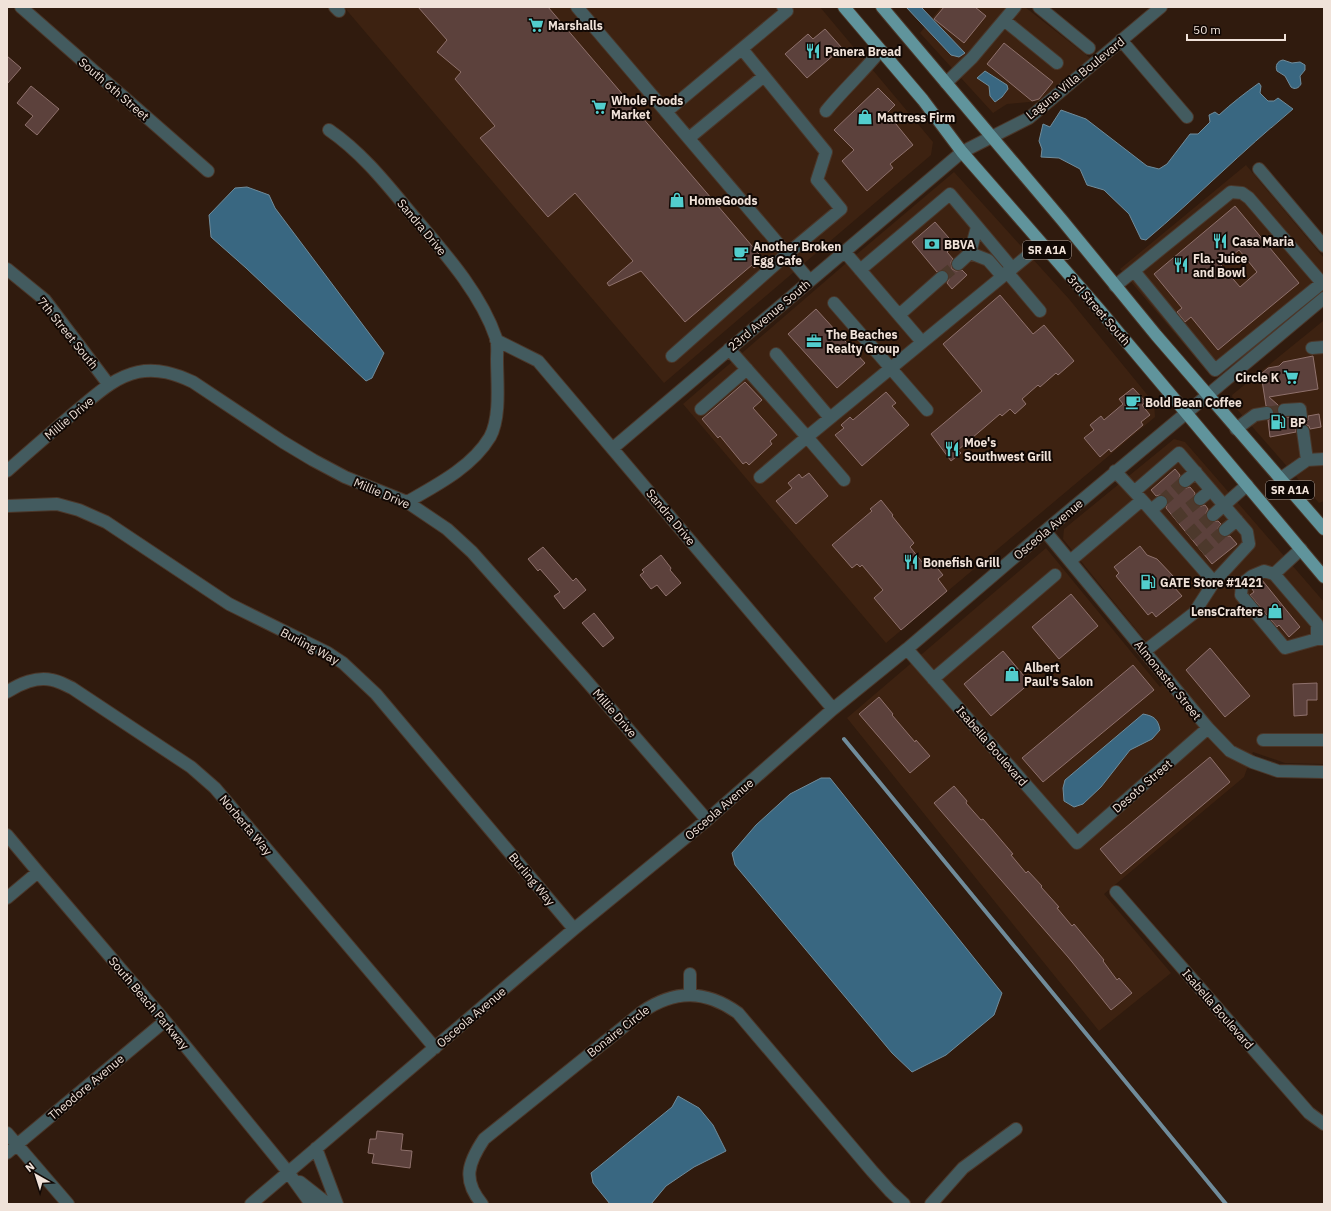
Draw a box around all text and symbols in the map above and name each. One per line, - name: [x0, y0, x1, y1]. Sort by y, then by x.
- supermarket icon: Marshalls: [527, 16, 545, 34]
- scale bar: [1187, 16, 1285, 42]
- place label: Marshalls: [548, 18, 603, 33]
- text: 50 m: [1193, 22, 1221, 37]
- street label: Laguna Villa Boulevard: [1023, 34, 1127, 122]
- restaurant icon: Panera Bread: [804, 42, 822, 60]
- place label: Panera Bread: [825, 44, 901, 59]
- street label: South 6th Street: [76, 54, 152, 124]
- place label: Whole Foods Market: [611, 93, 683, 122]
- supermarket icon: Whole Foods Market: [590, 98, 608, 116]
- shop icon: Mattress Firm: [856, 108, 874, 126]
- place label: Mattress Firm: [877, 110, 955, 125]
- shop icon: HomeGoods: [668, 191, 686, 209]
- place label: HomeGoods: [689, 193, 757, 208]
- street label: Sandra Drive: [394, 196, 450, 258]
- restaurant icon: Casa Maria: [1211, 232, 1229, 250]
- place label: Casa Maria: [1232, 234, 1294, 249]
- bank icon: BBVA: [923, 235, 941, 253]
- place label: BBVA: [944, 237, 975, 252]
- place label: Another Broken Egg Cafe: [753, 239, 841, 268]
- road number: SR A1A: [1023, 241, 1071, 259]
- cafe icon: Another Broken Egg Cafe: [732, 244, 750, 262]
- place label: Fla. Juice and Bowl: [1193, 251, 1248, 280]
- restaurant icon: Fla. Juice and Bowl: [1172, 256, 1190, 274]
- street label: 3rd Street South: [1064, 272, 1134, 348]
- street label: 23rd Avenue South: [725, 276, 813, 354]
- street label: 7th Street South: [34, 294, 102, 372]
- place label: The Beaches Realty Group: [826, 327, 900, 356]
- office icon: The Beaches Realty Group: [805, 332, 823, 350]
- supermarket icon: Circle K: [1282, 368, 1300, 386]
- place label: Circle K: [1235, 370, 1280, 385]
- street label: Millie Drive: [41, 393, 97, 443]
- cafe icon: Bold Bean Coffee: [1124, 393, 1142, 411]
- place label: Bold Bean Coffee: [1145, 395, 1242, 410]
- fuel station icon: BP: [1269, 413, 1287, 431]
- place label: BP: [1290, 415, 1306, 430]
- place label: Moe's Southwest Grill: [964, 435, 1052, 464]
- restaurant icon: Moe's Southwest Grill: [943, 440, 961, 458]
- street label: Millie Drive: [352, 474, 413, 512]
- road number: SR A1A: [1266, 481, 1314, 499]
- street label: Sandra Drive: [643, 486, 699, 548]
- street label: Osceola Avenue: [1010, 495, 1086, 562]
- restaurant icon: Bonefish Grill: [902, 553, 920, 571]
- place label: Bonefish Grill: [923, 555, 1000, 570]
- fuel station icon: GATE Store #1421: [1139, 573, 1157, 591]
- place label: GATE Store #1421: [1160, 575, 1263, 590]
- shop icon: LensCrafters: [1266, 602, 1284, 620]
- place label: LensCrafters: [1191, 604, 1263, 619]
- street label: Burling Way: [278, 624, 342, 668]
- street label: Almonaster Street: [1131, 637, 1205, 723]
- place label: Albert Paul's Salon: [1024, 660, 1093, 689]
- shop icon: Albert Paul's Salon: [1003, 665, 1021, 683]
- street label: Millie Drive: [590, 686, 640, 741]
- street label: Isabella Boulevard: [953, 703, 1031, 789]
- street label: Desoto Street: [1109, 756, 1175, 816]
- street label: Osceola Avenue: [682, 775, 757, 843]
- street label: Norberta Way: [216, 792, 276, 858]
- street label: Burling Way: [506, 850, 558, 908]
- street label: South Beach Parkway: [106, 954, 192, 1052]
- street label: Isabella Boulevard: [1179, 966, 1257, 1052]
- street label: Osceola Avenue: [433, 983, 509, 1050]
- street label: Bonaire Circle: [584, 1002, 653, 1060]
- street label: Theodore Avenue: [45, 1051, 127, 1123]
- north arrow: [16, 1155, 56, 1195]
- text: N: [22, 1159, 37, 1175]

